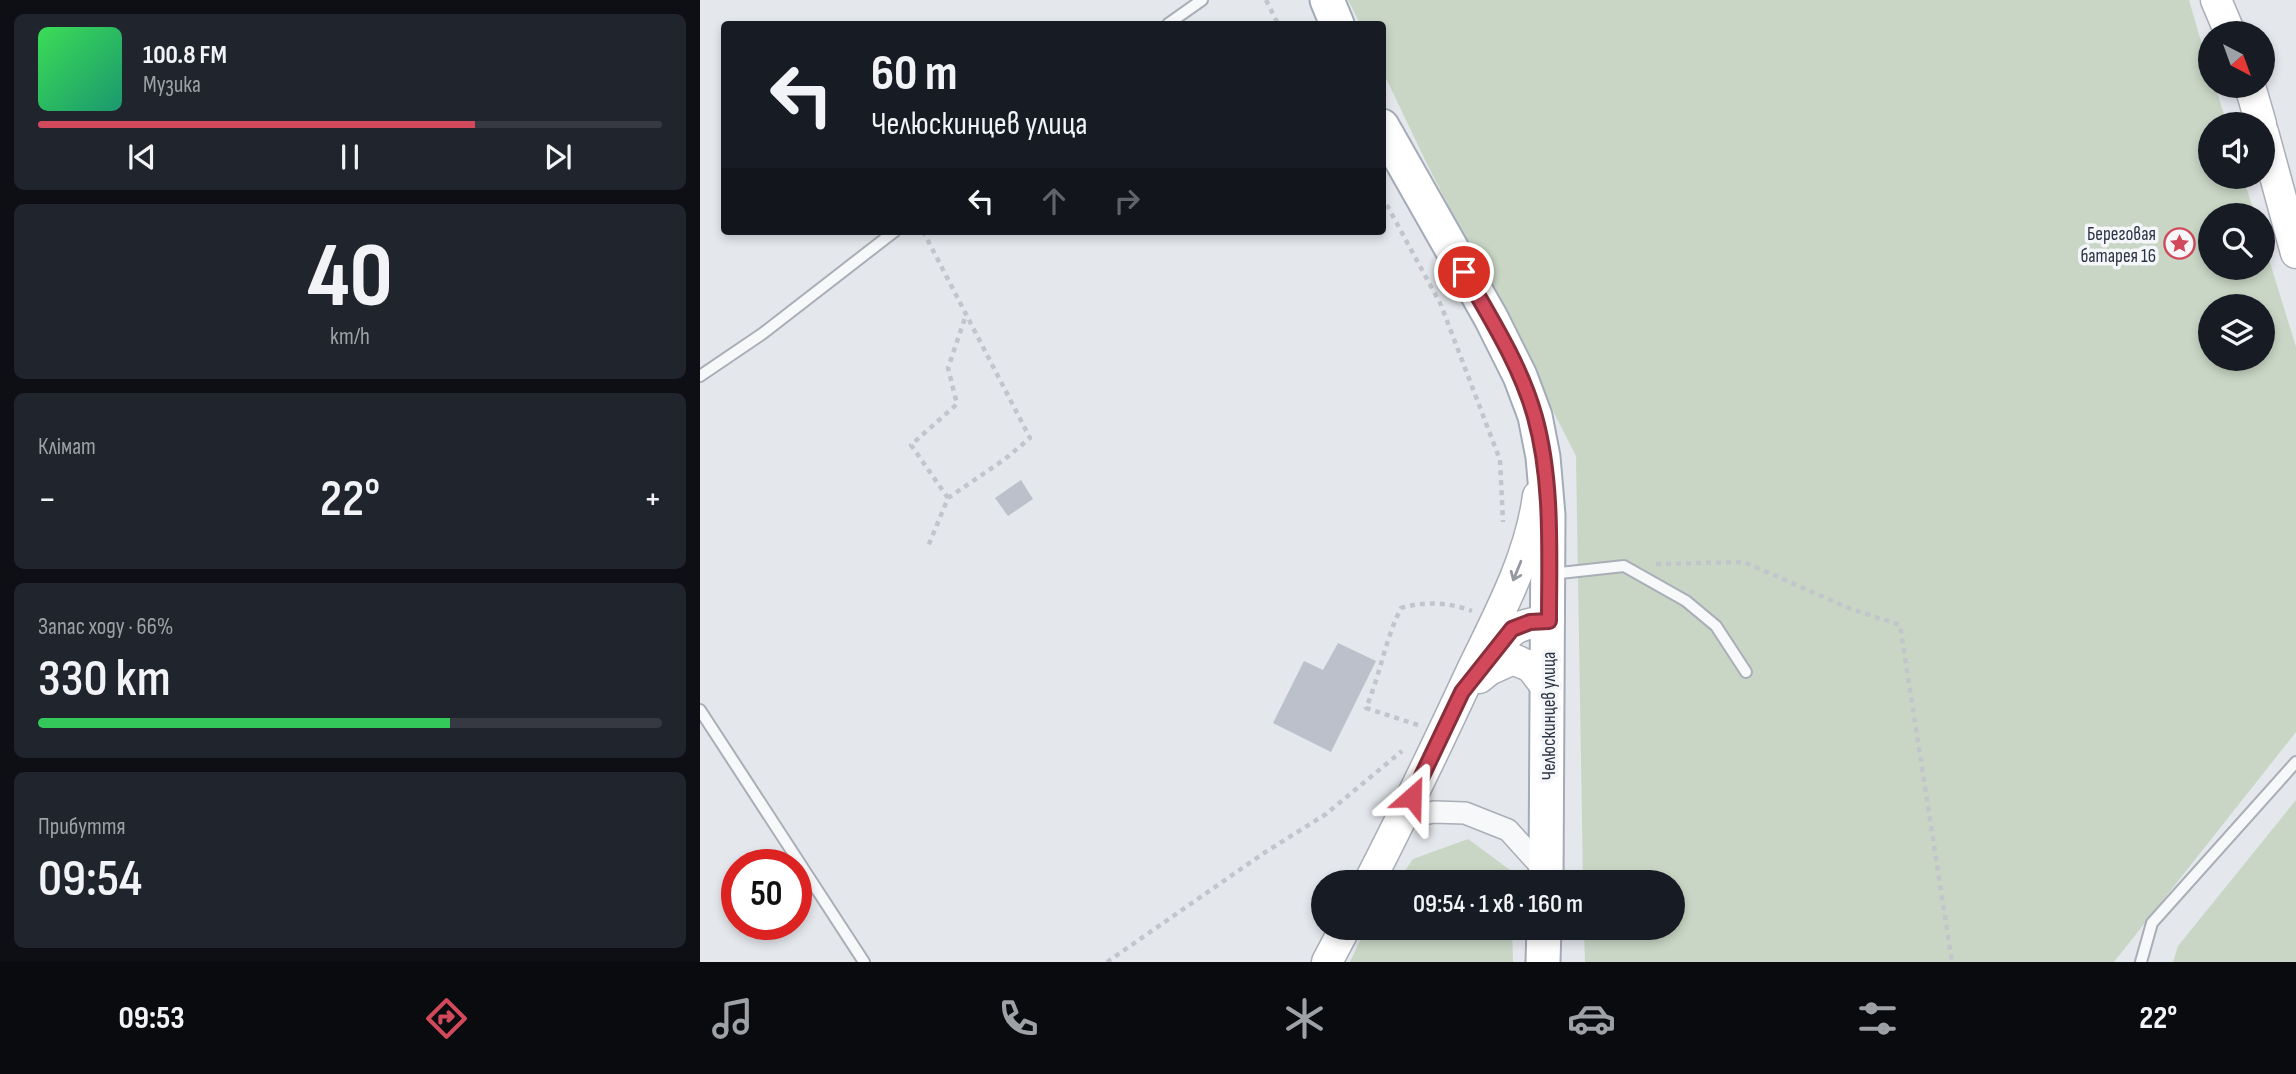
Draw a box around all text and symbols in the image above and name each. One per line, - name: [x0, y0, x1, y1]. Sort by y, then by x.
- north arrow: [2198, 21, 2275, 98]
- map controls: [2198, 21, 2275, 371]
- text: 100.8 FM: [143, 40, 227, 71]
- text: 60 m: [871, 45, 958, 104]
- icon: left: [756, 49, 847, 140]
- text: Музика: [143, 71, 201, 99]
- text: Челюскинцев улица: [871, 105, 1088, 144]
- button: sound: [2198, 112, 2275, 189]
- icon: previous: [123, 138, 161, 176]
- icon: pause: [331, 138, 369, 176]
- icon: next: [539, 138, 577, 176]
- icon: left: [962, 182, 1000, 220]
- icon: ahead: [1035, 182, 1073, 220]
- icon: right: [1108, 182, 1146, 220]
- button: search: [2198, 203, 2275, 280]
- text: 40: [307, 223, 393, 332]
- place label: Береговая батарея 16: [2080, 223, 2156, 268]
- place icon: Береговая батарея 16: [2162, 227, 2196, 261]
- pin: [1434, 242, 1494, 302]
- icon: arrive: [1445, 253, 1483, 291]
- button: layers: [2198, 294, 2275, 371]
- text: km/h: [330, 323, 370, 351]
- text: Клімат: [38, 433, 96, 461]
- text: 22°: [320, 468, 380, 531]
- text: −: [38, 477, 57, 522]
- text: +: [643, 477, 662, 522]
- one-way arrow: [1510, 559, 1523, 581]
- text: Запас ходу · 66%: [38, 613, 173, 641]
- text: 330 km: [38, 648, 171, 711]
- street label: Челюскинцев улица: [1538, 652, 1561, 780]
- position arrow: [1375, 760, 1449, 834]
- text: Прибуття: [38, 813, 126, 841]
- text: 09:54: [38, 848, 142, 911]
- speed limit sign: 50: [721, 849, 812, 940]
- text: 09:54 · 1 хв · 160 m: [1413, 889, 1583, 920]
- icon: directions: [422, 994, 471, 1043]
- icon: music: [708, 994, 757, 1043]
- icon: phone: [994, 994, 1043, 1043]
- icon: climate: [1280, 994, 1329, 1043]
- icon: car: [1567, 994, 1616, 1043]
- icon: filters: [1853, 994, 1902, 1043]
- text: 09:53: [119, 999, 185, 1038]
- text: 22°: [2139, 999, 2177, 1038]

